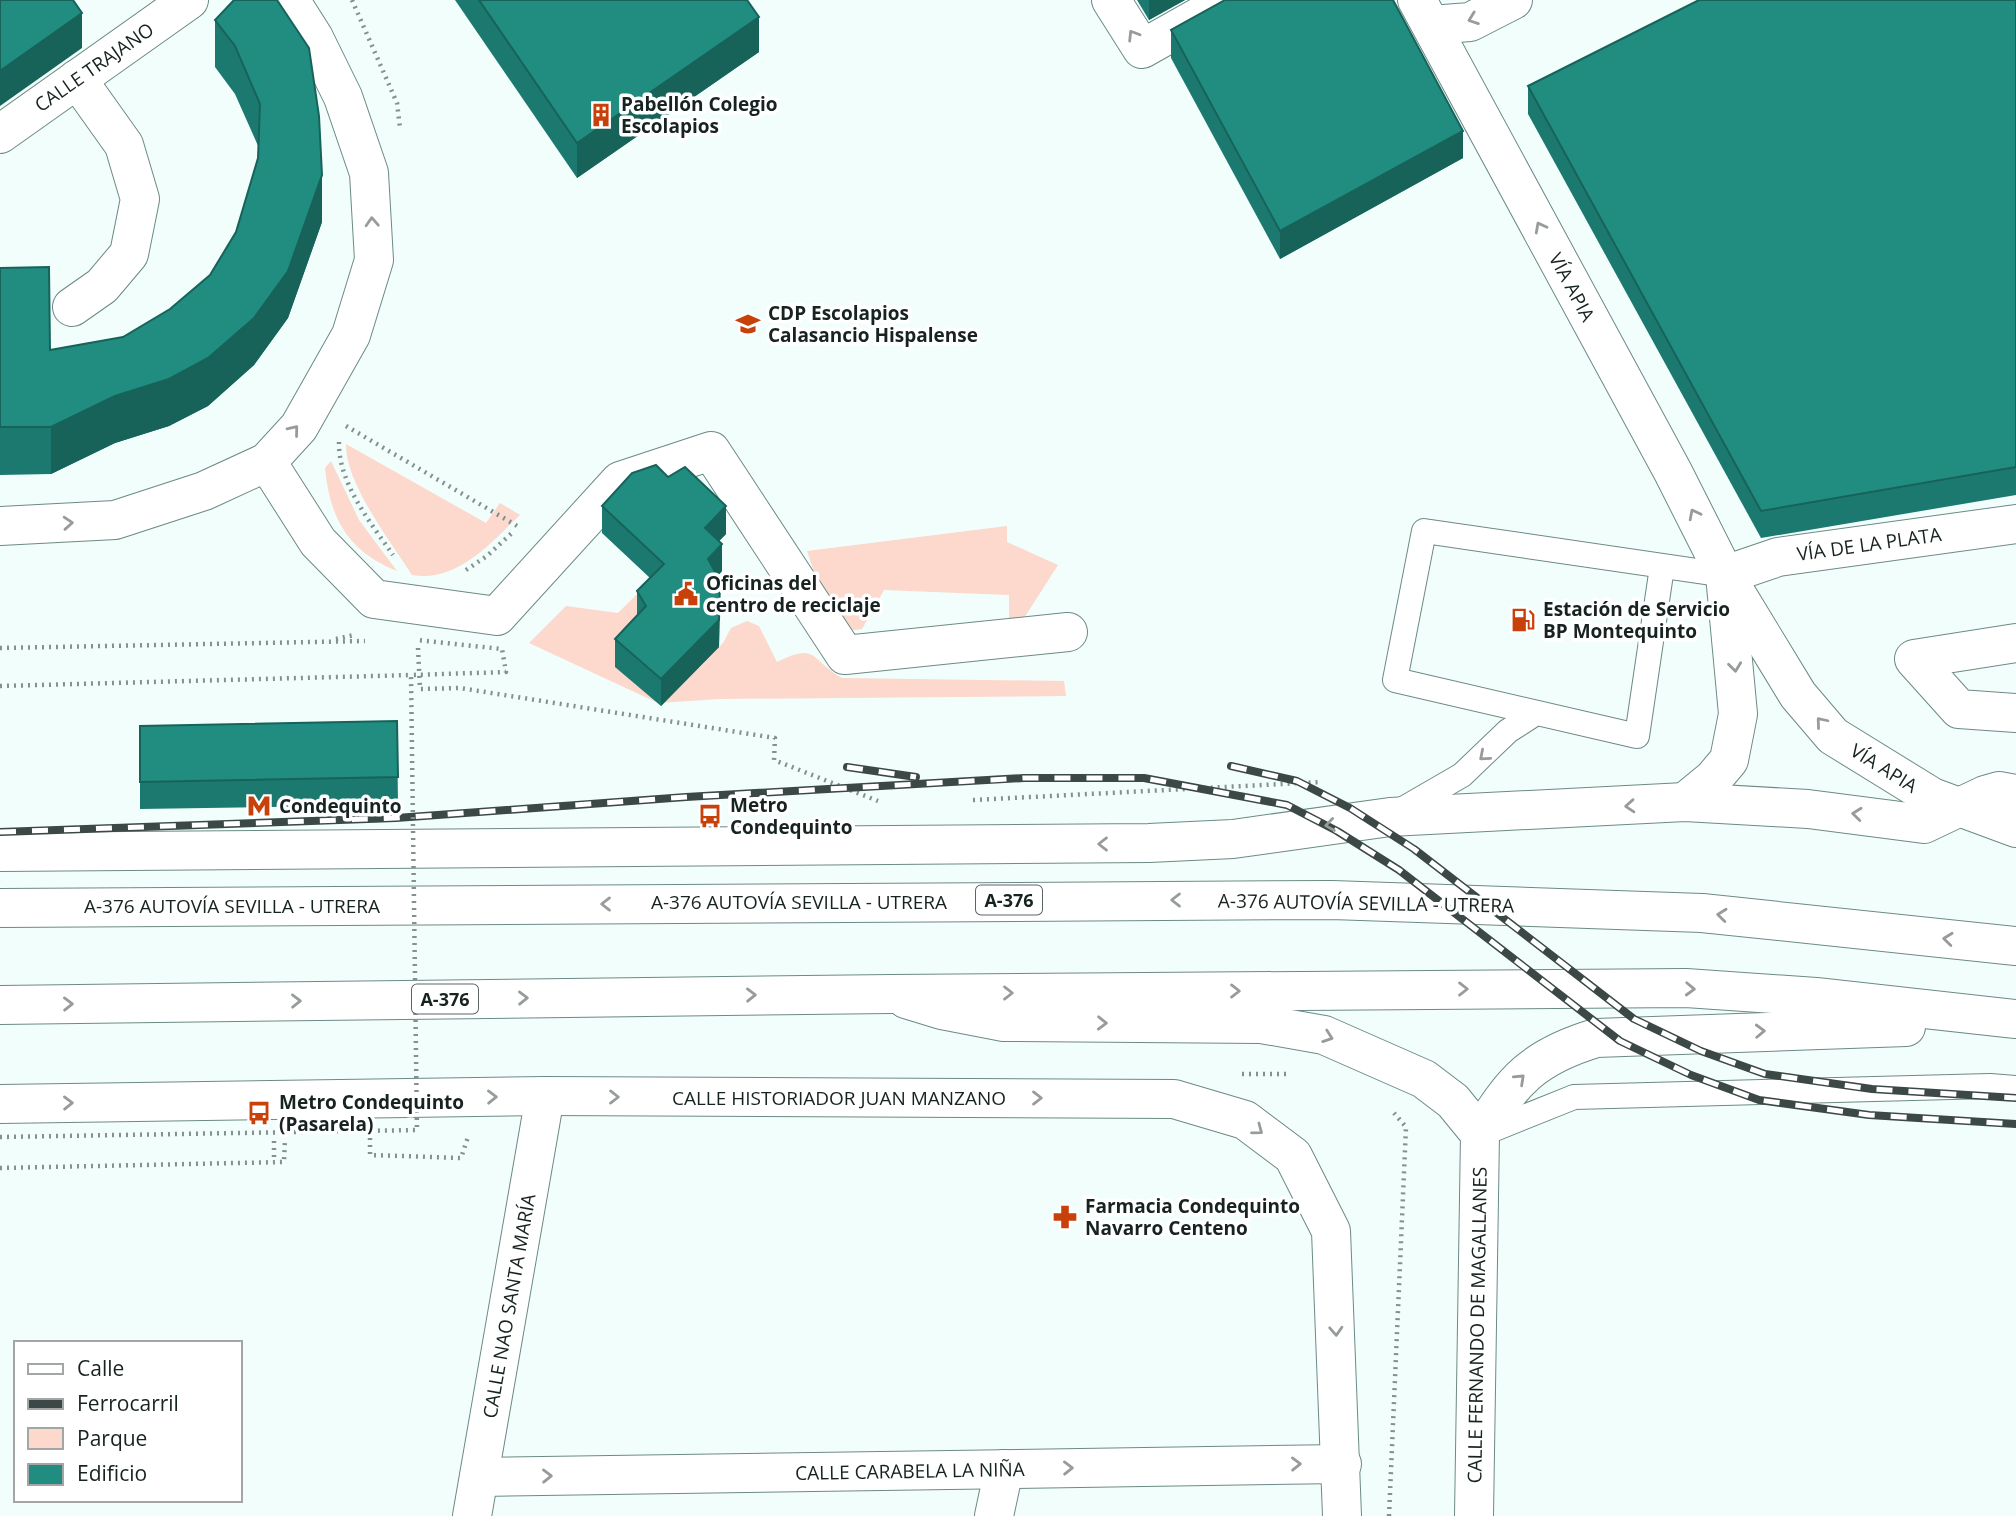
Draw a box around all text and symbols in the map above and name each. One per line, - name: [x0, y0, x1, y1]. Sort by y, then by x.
- one-way arrow: [1468, 10, 1480, 24]
- street label: CALLE TRAJANO: [29, 16, 159, 118]
- one-way arrow: [1128, 30, 1141, 43]
- place label: Pabellón Colegio Escolapios: [621, 91, 778, 139]
- building icon: Pabellón Colegio Escolapios: [587, 101, 615, 129]
- one-way arrow: [365, 216, 380, 227]
- one-way arrow: [1535, 222, 1548, 234]
- street label: VÍA APIA: [1543, 248, 1601, 326]
- place label: CDP Escolapios Calasancio Hispalense: [768, 300, 978, 348]
- school or university icon: CDP Escolapios Calasancio Hispalense: [734, 310, 762, 338]
- one-way arrow: [286, 426, 299, 438]
- one-way arrow: [1689, 509, 1703, 521]
- one-way arrow: [63, 516, 74, 531]
- street label: VÍA DE LA PLATA: [1795, 521, 1943, 567]
- place label: Oficinas del centro de reciclaje: [706, 570, 881, 618]
- public building icon: Oficinas del centro de reciclaje: [672, 580, 700, 608]
- place label: Estación de Servicio BP Montequinto: [1543, 596, 1730, 644]
- fuel station icon: Estación de Servicio BP Montequinto: [1509, 606, 1537, 634]
- one-way arrow: [1728, 661, 1743, 673]
- one-way arrow: [1817, 717, 1829, 730]
- street label: VÍA APIA: [1846, 737, 1922, 799]
- one-way arrow: [1479, 748, 1492, 760]
- metro station icon: Condequinto: [245, 792, 273, 820]
- place label: Metro Condequinto: [730, 792, 852, 840]
- place label: Condequinto: [279, 793, 401, 819]
- one-way arrow: [1624, 798, 1635, 813]
- bus stop icon: Metro Condequinto: [696, 802, 724, 830]
- one-way arrow: [1851, 806, 1863, 821]
- one-way arrow: [1324, 818, 1336, 833]
- one-way arrow: [1098, 836, 1108, 852]
- road number: A-376: [976, 886, 1042, 915]
- street label: A-376 AUTOVÍA SEVILLA - UTRERA: [1218, 887, 1514, 919]
- street label: A-376 AUTOVÍA SEVILLA - UTRERA: [651, 889, 947, 915]
- one-way arrow: [1170, 892, 1181, 908]
- street label: A-376 AUTOVÍA SEVILLA - UTRERA: [84, 893, 380, 919]
- one-way arrow: [600, 896, 611, 911]
- one-way arrow: [1716, 908, 1728, 923]
- one-way arrow: [1942, 931, 1954, 946]
- one-way arrow: [1458, 981, 1469, 997]
- one-way arrow: [1685, 981, 1696, 996]
- one-way arrow: [1231, 983, 1241, 999]
- road number: A-376: [412, 984, 478, 1014]
- one-way arrow: [1003, 985, 1014, 1001]
- one-way arrow: [745, 988, 756, 1003]
- one-way arrow: [518, 990, 529, 1006]
- one-way arrow: [291, 993, 301, 1009]
- one-way arrow: [63, 996, 74, 1012]
- one-way arrow: [1097, 1015, 1108, 1031]
- one-way arrow: [1755, 1023, 1766, 1038]
- one-way arrow: [1322, 1029, 1334, 1043]
- one-way arrow: [1512, 1075, 1525, 1088]
- street label: CALLE HISTORIADOR JUAN MANZANO: [672, 1085, 1006, 1111]
- place label: Metro Condequinto (Pasarela): [279, 1089, 464, 1137]
- one-way arrow: [487, 1089, 497, 1105]
- one-way arrow: [609, 1089, 619, 1105]
- one-way arrow: [1032, 1090, 1043, 1106]
- one-way arrow: [63, 1095, 74, 1111]
- bus stop icon: Metro Condequinto (Pasarela): [245, 1099, 273, 1127]
- one-way arrow: [1250, 1122, 1263, 1134]
- street label: CALLE FERNANDO DE MAGALLANES: [1461, 1166, 1493, 1484]
- street label: CALLE NAO SANTA MARÍA: [476, 1192, 542, 1420]
- place label: Farmacia Condequinto Navarro Centeno: [1085, 1193, 1300, 1241]
- pharmacy icon: Farmacia Condequinto Navarro Centeno: [1051, 1203, 1079, 1231]
- one-way arrow: [1328, 1326, 1343, 1337]
- legend: [14, 1341, 242, 1502]
- text: Calle: [77, 1354, 124, 1382]
- text: Ferrocarril: [77, 1389, 179, 1417]
- text: Parque: [77, 1424, 147, 1452]
- street label: CALLE CARABELA LA NIÑA: [795, 1456, 1025, 1486]
- one-way arrow: [1291, 1457, 1302, 1472]
- text: Edificio: [77, 1459, 147, 1487]
- one-way arrow: [1064, 1460, 1074, 1476]
- one-way arrow: [542, 1469, 553, 1484]

